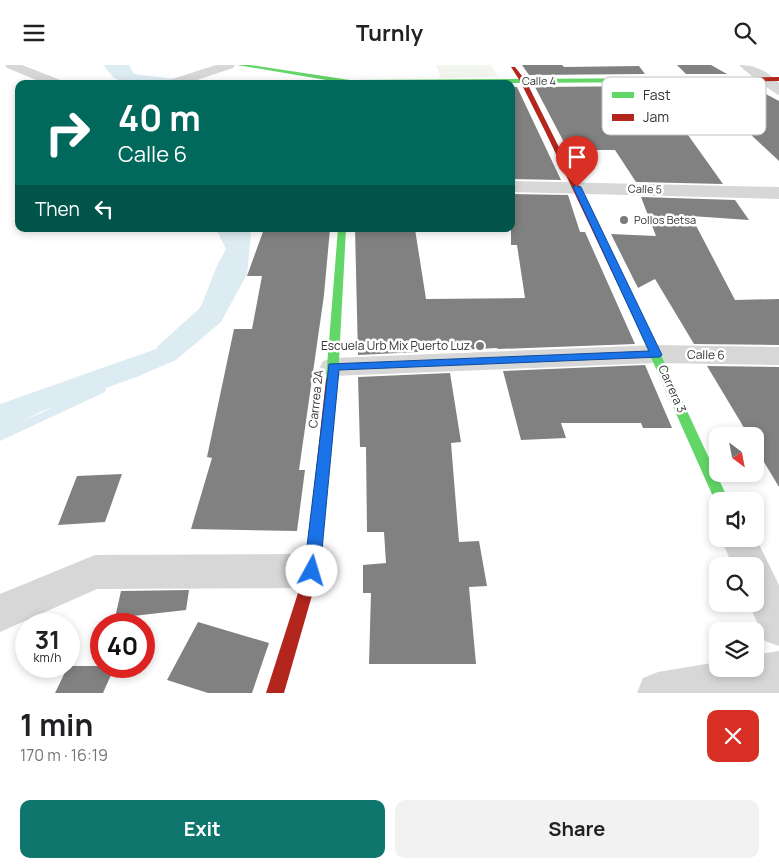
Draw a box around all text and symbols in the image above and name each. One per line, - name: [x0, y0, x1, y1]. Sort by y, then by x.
- text: Turnly: [356, 18, 423, 48]
- icon: menu: [20, 19, 48, 47]
- icon: search: [731, 19, 759, 47]
- street label: Calle 4: [522, 73, 556, 88]
- legend: [602, 77, 766, 135]
- text: Fast: [643, 85, 671, 104]
- text: 40 m: [118, 94, 201, 142]
- icon: right: [35, 100, 100, 165]
- text: Jam: [643, 107, 669, 126]
- pin: [556, 136, 598, 187]
- text: Calle 6: [118, 139, 187, 169]
- icon: arrive: [563, 143, 591, 171]
- street label: Calle 5: [628, 180, 662, 197]
- icon: left: [90, 195, 118, 223]
- text: Then: [35, 196, 80, 222]
- place label: Pollos Betsa: [634, 212, 696, 227]
- marker: Pollos Betsa: [618, 214, 630, 226]
- place label: Escuela Urb Mix Puerto Luz: [321, 337, 470, 354]
- marker: Escuela Urb Mix Puerto Luz: [474, 340, 486, 352]
- street label: Calle 6: [687, 346, 725, 363]
- street label: Carrera 3: [654, 362, 691, 415]
- street label: Carrrea 2A: [304, 369, 327, 429]
- north arrow: [709, 427, 764, 483]
- map controls: [709, 427, 764, 677]
- button: sound: [709, 492, 764, 547]
- position arrow: [285, 544, 337, 596]
- button: search: [709, 557, 764, 612]
- speed limit sign: 40: [90, 613, 155, 678]
- text: 31: [35, 622, 60, 657]
- button: layers: [709, 622, 764, 677]
- text: km/h: [34, 649, 61, 666]
- text: 1 min: [20, 704, 93, 745]
- button: close: [707, 710, 759, 762]
- text: 170 m · 16:19: [20, 744, 108, 766]
- button: Exit: [20, 800, 385, 858]
- button: Share: [395, 800, 759, 858]

